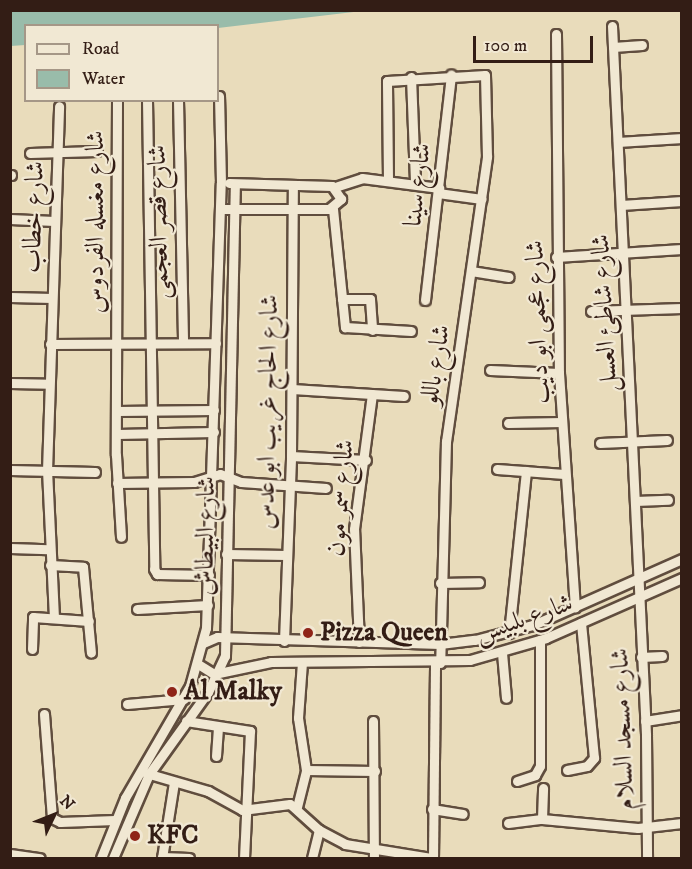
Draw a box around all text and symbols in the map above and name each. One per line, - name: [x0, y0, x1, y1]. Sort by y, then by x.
- legend: [24, 24, 219, 102]
- scale bar: [476, 24, 596, 62]
- text: 100 m: [484, 35, 527, 57]
- text: Road: [82, 38, 119, 60]
- text: Water: [82, 68, 125, 90]
- street label: شارع مغسله الفردوس: [80, 131, 112, 313]
- street label: شارع سينا: [397, 141, 439, 229]
- street label: شارع قصر العجمى: [142, 145, 176, 299]
- street label: شارع خطاب: [16, 160, 52, 274]
- street label: شارع شاطئ العسل: [585, 233, 625, 393]
- street label: شارع عجمى ابو ديب: [520, 240, 556, 404]
- street label: شارع الحاج غريب ابو عدس: [250, 294, 286, 530]
- street label: شارع باللو: [414, 323, 458, 407]
- street label: شارع سمر مون: [320, 438, 362, 558]
- street label: شارع البيطاش: [189, 476, 223, 596]
- street label: شارع بلبيس: [471, 588, 577, 650]
- place label: Pizza Queen: [320, 617, 448, 649]
- marker: Pizza Queen: [301, 626, 315, 640]
- street label: شارع مسجد السلام: [605, 648, 641, 810]
- place label: Al Malky: [184, 676, 282, 708]
- marker: Al Malky: [165, 685, 179, 699]
- north arrow: [24, 785, 84, 845]
- text: N: [55, 791, 79, 814]
- place label: KFC: [147, 820, 198, 852]
- marker: KFC: [128, 829, 142, 843]

